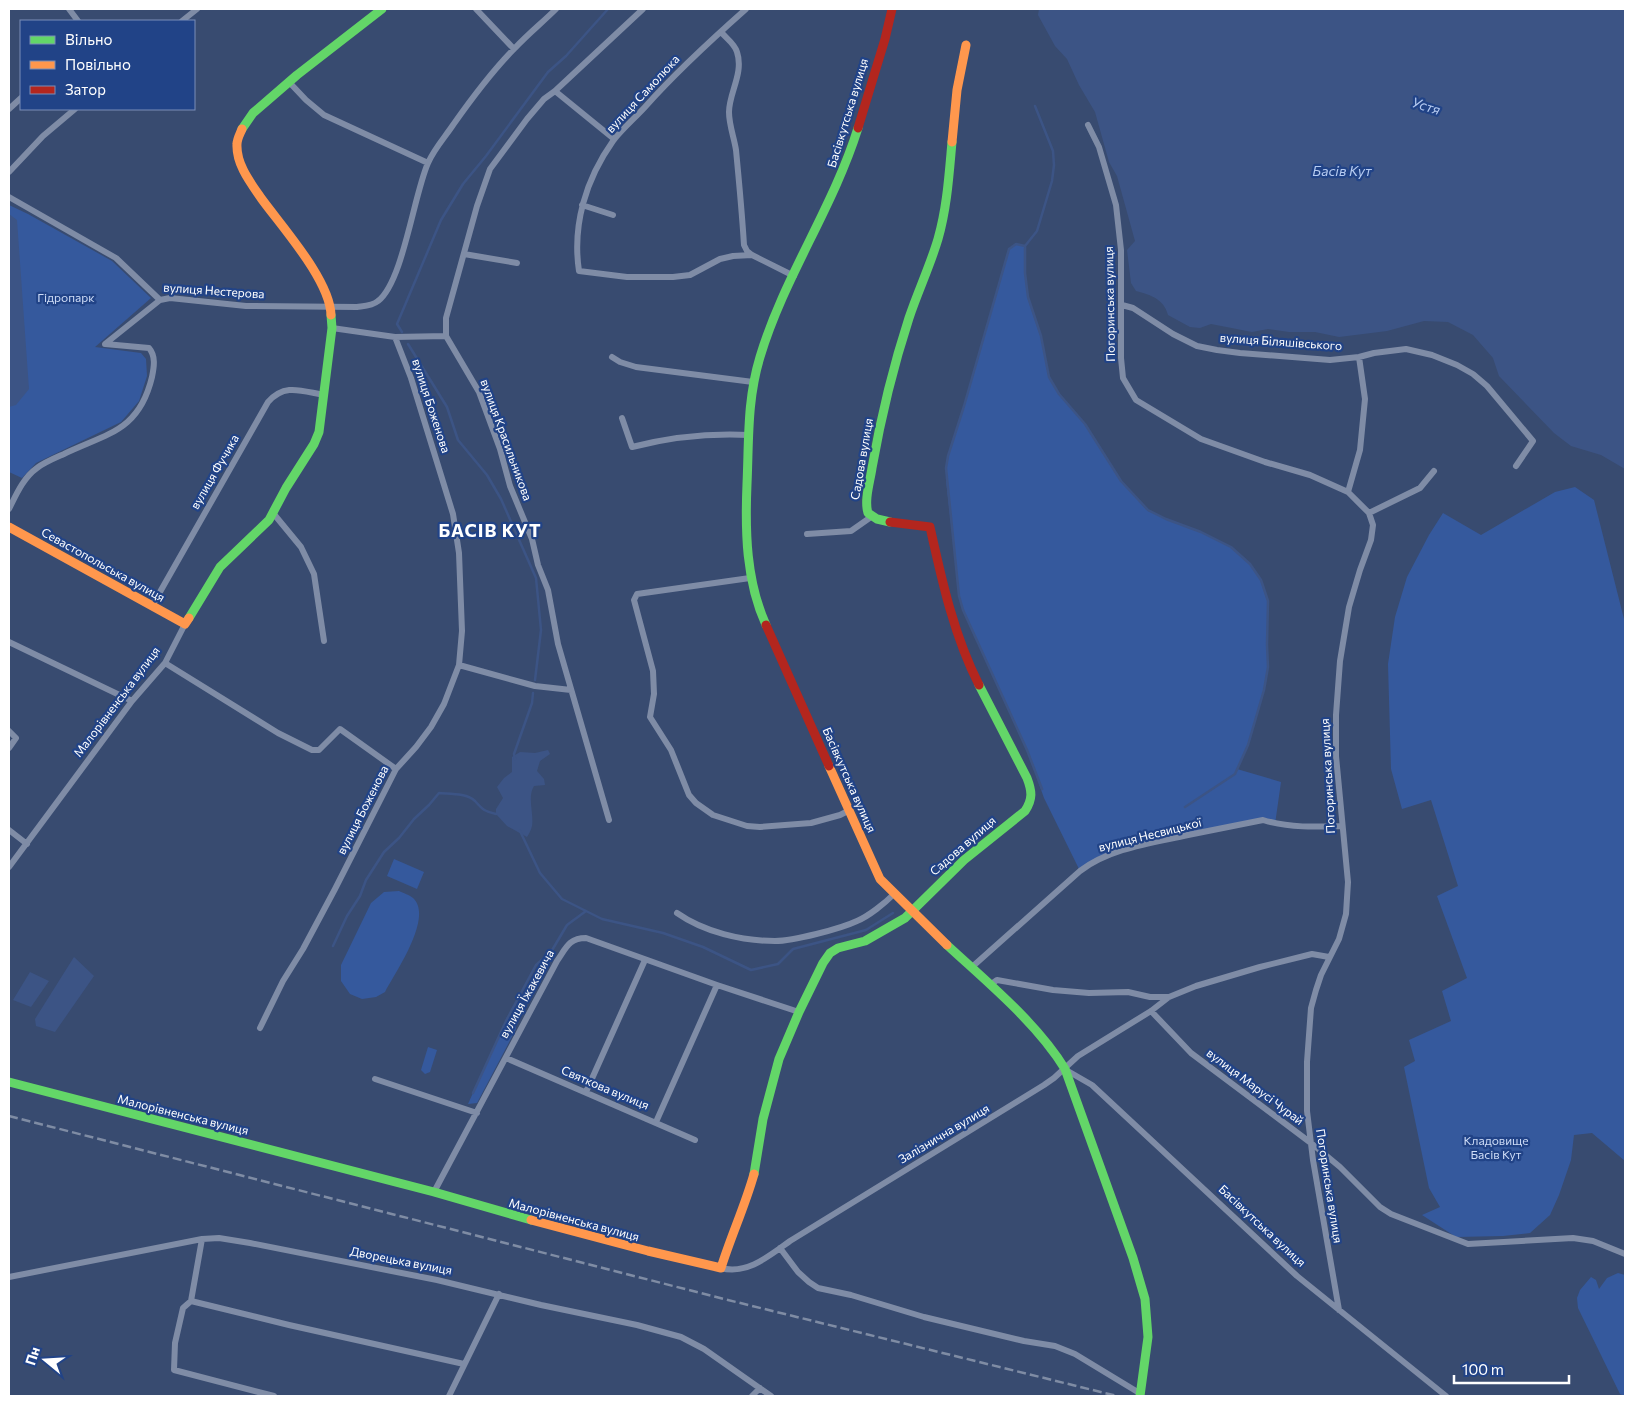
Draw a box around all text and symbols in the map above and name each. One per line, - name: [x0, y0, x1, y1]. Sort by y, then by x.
- legend: [20, 20, 195, 110]
- text: Вільно: [65, 30, 112, 48]
- street label: вулиця Самолюка: [603, 52, 682, 135]
- text: Повільно: [65, 55, 131, 73]
- street label: Басівкутська вулиця: [824, 56, 870, 169]
- text: Затор: [65, 80, 106, 98]
- water label: Устя: [1410, 93, 1443, 118]
- water label: Басів Кут: [1312, 162, 1373, 179]
- street label: Погоринська вулиця: [1101, 246, 1117, 362]
- street label: вулиця Нестерова: [163, 279, 265, 301]
- park label: Гідропарк: [37, 290, 95, 304]
- street label: вулиця Біляшівського: [1219, 330, 1343, 352]
- street label: вулиця Боженова: [410, 357, 454, 455]
- street label: вулиця Красильникова: [478, 377, 535, 502]
- street label: Садова вулиця: [847, 417, 875, 501]
- street label: вулиця Фучика: [187, 432, 241, 511]
- district label: БАСІВ КУТ: [438, 519, 542, 541]
- street label: Севастопольська вулиця: [39, 524, 168, 604]
- street label: Малорівненська вулиця: [70, 644, 162, 759]
- street label: Погоринська вулиця: [1317, 718, 1337, 834]
- street label: Басівкутська вулиця: [820, 725, 879, 834]
- street label: вулиця Боженова: [334, 763, 391, 856]
- street label: Садова вулиця: [927, 813, 998, 878]
- street label: вулиця Несвицької: [1097, 814, 1204, 854]
- street label: вулиця Їжакевича: [496, 947, 556, 1040]
- street label: вулиця Марусі Чурай: [1204, 1045, 1307, 1127]
- street label: Святкова вулиця: [559, 1062, 651, 1112]
- street label: Малорівненська вулиця: [116, 1091, 250, 1137]
- street label: Залізнична вулиця: [895, 1100, 991, 1166]
- street label: Погоринська вулиця: [1314, 1128, 1346, 1244]
- park label: Кладовище Басів Кут: [1463, 1133, 1529, 1161]
- street label: Басівкутська вулиця: [1216, 1181, 1309, 1269]
- street label: Малорівненська вулиця: [508, 1195, 641, 1243]
- street label: Дворецька вулиця: [349, 1243, 453, 1277]
- north arrow: [20, 1335, 70, 1385]
- text: Пн: [21, 1344, 43, 1367]
- scale bar: [1454, 1352, 1569, 1384]
- text: 100 m: [1462, 1360, 1504, 1378]

